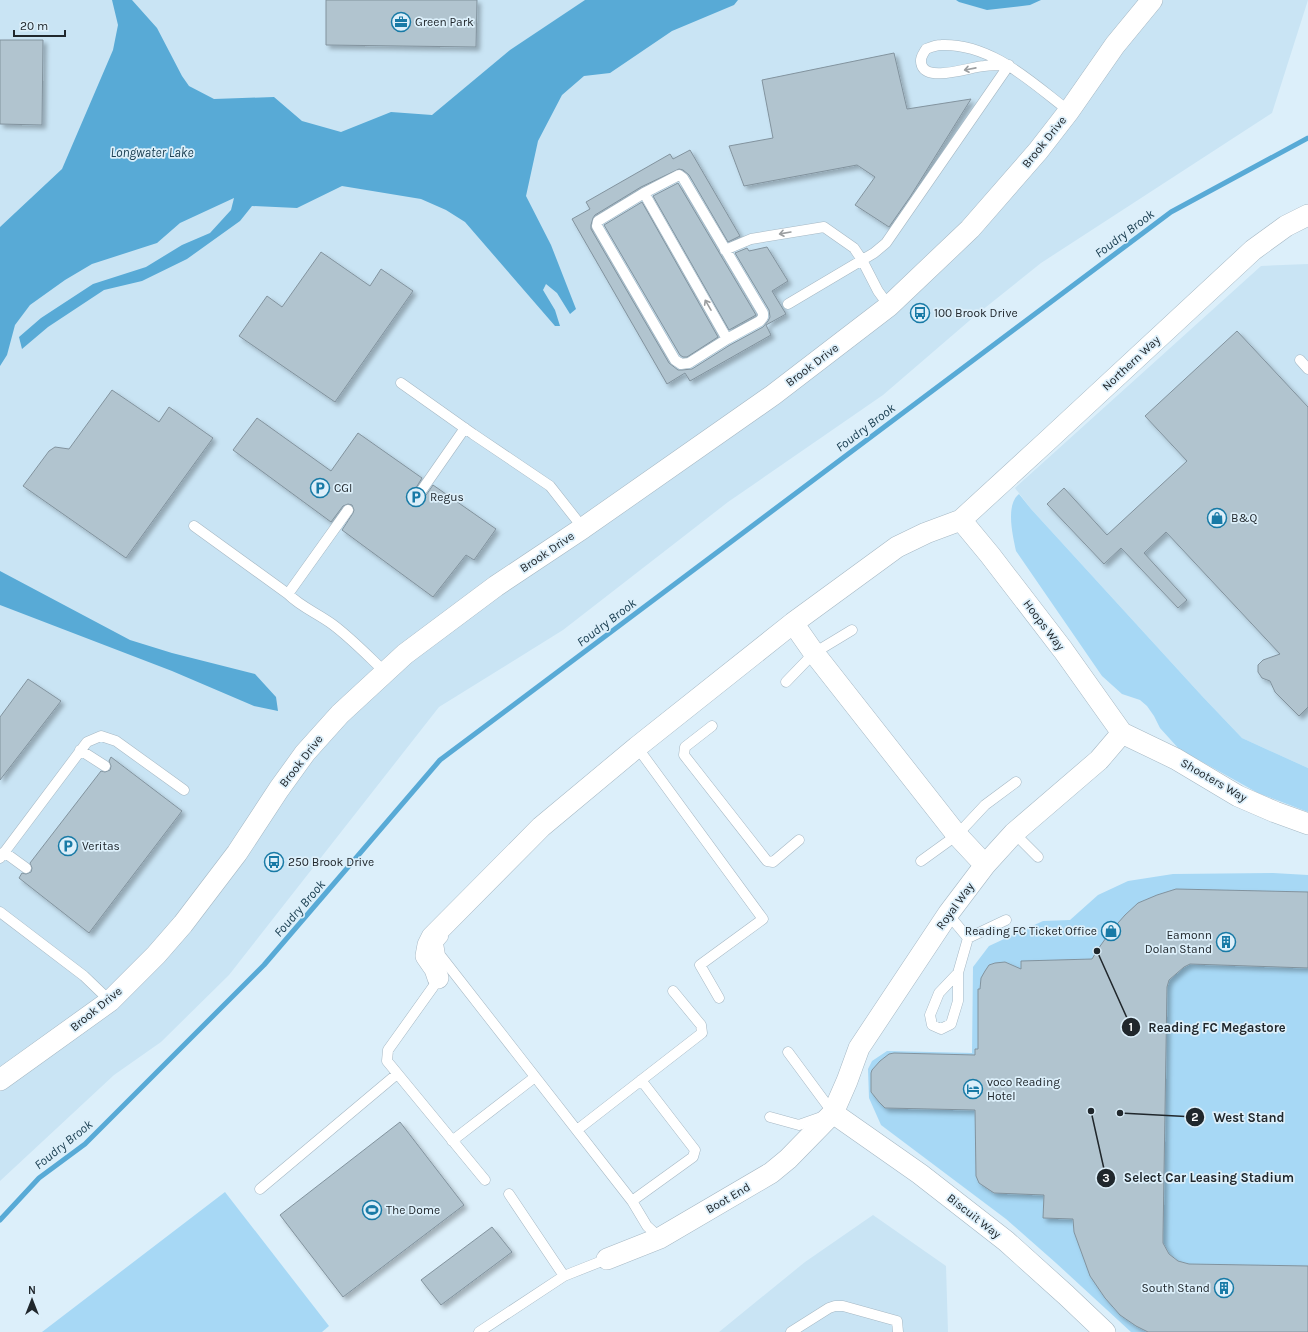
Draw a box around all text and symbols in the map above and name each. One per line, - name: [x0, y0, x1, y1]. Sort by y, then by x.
- office icon: Green Park: [390, 11, 412, 33]
- scale bar: [14, 12, 65, 38]
- place label: Green Park: [415, 15, 474, 29]
- text: 20 m: [20, 19, 48, 33]
- one-way arrow: [964, 65, 977, 73]
- street label: Brook Drive: [1019, 113, 1069, 171]
- water label: Longwater Lake: [111, 145, 193, 160]
- water label: Foudry Brook: [1092, 206, 1157, 261]
- one-way arrow: [779, 230, 792, 238]
- one-way arrow: [703, 299, 711, 311]
- bus stop icon: 100 Brook Drive: [909, 302, 931, 324]
- place label: 100 Brook Drive: [934, 306, 1018, 320]
- street label: Northern Way: [1099, 332, 1163, 393]
- street label: Brook Drive: [783, 341, 841, 389]
- water label: Foudry Brook: [833, 400, 898, 455]
- parking icon: CGI: [309, 477, 331, 499]
- place label: CGI: [334, 481, 352, 495]
- parking icon: Regus: [405, 486, 427, 508]
- place label: Regus: [430, 490, 464, 504]
- shop icon: B&Q: [1206, 507, 1228, 529]
- place label: B&Q: [1231, 511, 1257, 525]
- street label: Brook Drive: [517, 529, 577, 575]
- water label: Foudry Brook: [574, 595, 639, 650]
- street label: Hoops Way: [1020, 597, 1068, 653]
- street label: Brook Drive: [276, 732, 326, 790]
- street label: Shooters Way: [1178, 755, 1250, 805]
- parking icon: Veritas: [57, 835, 79, 857]
- place label: Veritas: [82, 839, 120, 853]
- bus stop icon: 250 Brook Drive: [263, 851, 285, 873]
- place label: 250 Brook Drive: [288, 855, 374, 869]
- water label: Foudry Brook: [271, 877, 328, 940]
- street label: Royal Way: [933, 879, 977, 932]
- shop icon: Reading FC Ticket Office: [1100, 920, 1122, 942]
- place label: Reading FC Ticket Office: [965, 924, 1097, 938]
- place label: Eamonn Dolan Stand: [1145, 928, 1212, 956]
- building icon: Eamonn Dolan Stand: [1215, 931, 1237, 953]
- street label: Brook Drive: [67, 984, 125, 1034]
- callout: Reading FC Megastore: [1121, 1015, 1294, 1040]
- text: 1: [1129, 1020, 1133, 1034]
- text: Reading FC Megastore: [1148, 1020, 1286, 1035]
- place label: voco Reading Hotel: [987, 1075, 1060, 1103]
- hotel icon: voco Reading Hotel: [962, 1078, 984, 1100]
- callout: West Stand: [1185, 1105, 1292, 1130]
- text: 2: [1191, 1110, 1199, 1124]
- text: West Stand: [1213, 1110, 1285, 1125]
- water label: Foudry Brook: [31, 1116, 96, 1172]
- callout: Select Car Leasing Stadium: [1096, 1165, 1302, 1190]
- text: Select Car Leasing Stadium: [1124, 1170, 1294, 1185]
- text: 3: [1102, 1171, 1110, 1185]
- street label: Boot End: [703, 1180, 753, 1216]
- street label: Biscuit Way: [944, 1191, 1004, 1242]
- sports icon: The Dome: [361, 1199, 383, 1221]
- place label: The Dome: [386, 1203, 440, 1217]
- building icon: South Stand: [1213, 1277, 1235, 1299]
- north arrow: [12, 1280, 52, 1320]
- place label: South Stand: [1142, 1281, 1210, 1295]
- text: N: [28, 1284, 36, 1297]

